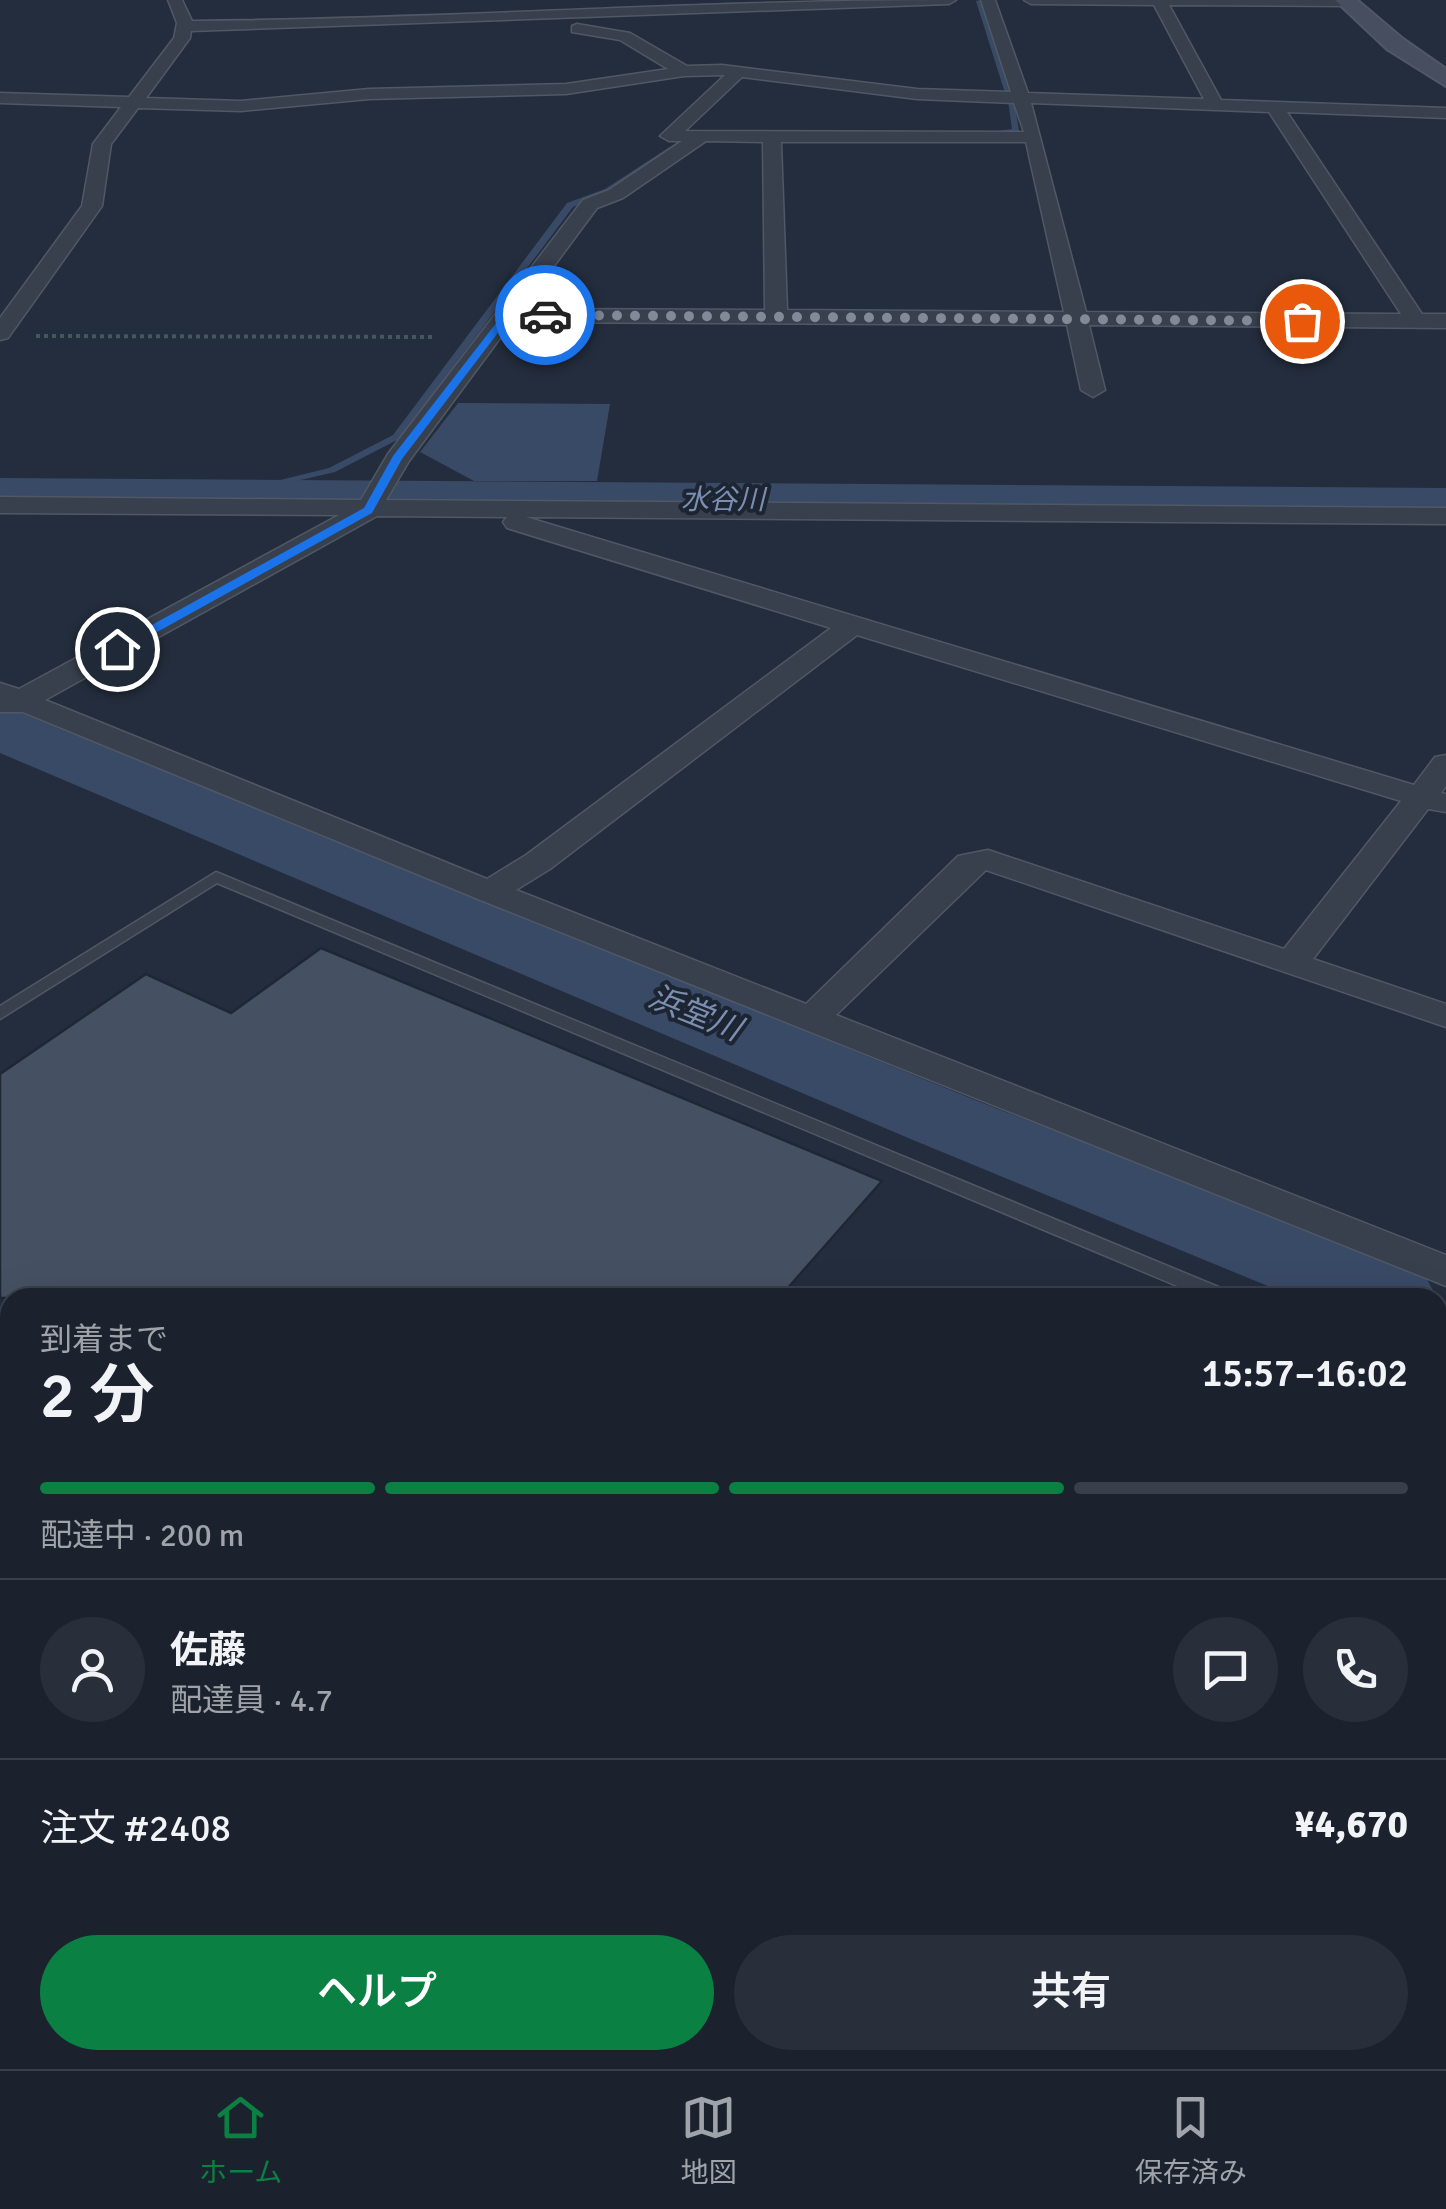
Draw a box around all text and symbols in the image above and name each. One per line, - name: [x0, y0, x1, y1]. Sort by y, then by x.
- courier: [495, 265, 595, 365]
- pin: [1260, 279, 1345, 364]
- icon: car: [518, 288, 573, 343]
- icon: bag: [1275, 294, 1330, 349]
- water label: 水谷川: [681, 483, 768, 517]
- pin: [75, 607, 160, 692]
- icon: home: [90, 622, 145, 677]
- water label: 浜堂川: [643, 977, 750, 1050]
- text: 到着まで: [40, 1320, 168, 1359]
- text: 15:57–16:02: [1202, 1350, 1408, 1397]
- text: 2 分: [40, 1356, 154, 1436]
- text: 配達中 · 200 m: [40, 1516, 244, 1555]
- button: person: [40, 1617, 145, 1722]
- button: chat: [1173, 1617, 1278, 1722]
- button: phone: [1303, 1617, 1408, 1722]
- text: 佐藤: [170, 1627, 246, 1674]
- text: 配達員 · 4.7: [170, 1681, 333, 1720]
- text: ¥4,670: [1294, 1801, 1408, 1848]
- text: 注文 #2408: [40, 1805, 231, 1852]
- button: ヘルプ: [40, 1935, 714, 2050]
- button: 共有: [734, 1935, 1408, 2050]
- tab: ホーム: [199, 2090, 282, 2190]
- tab: 地図: [681, 2090, 737, 2190]
- tab: 保存済み: [1135, 2090, 1247, 2190]

